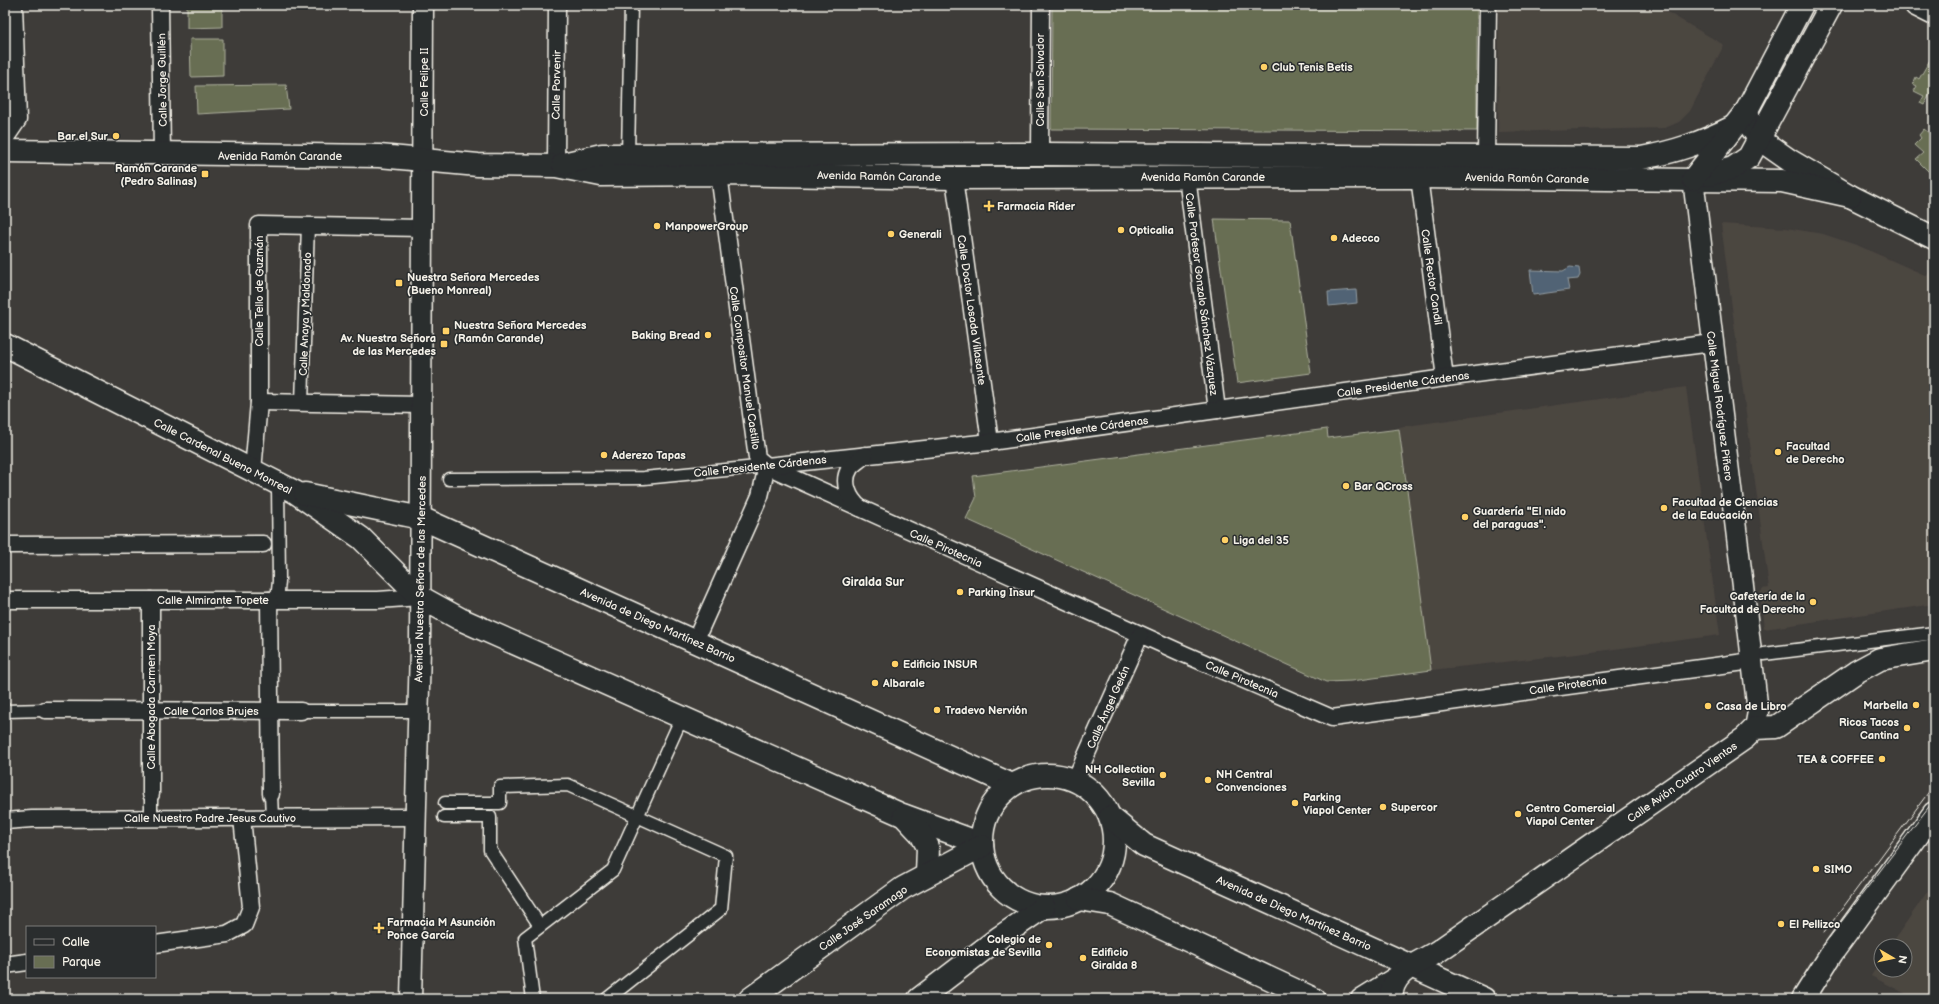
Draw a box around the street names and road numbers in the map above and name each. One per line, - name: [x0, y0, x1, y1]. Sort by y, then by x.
- street label: Calle San Salvador: [1034, 32, 1047, 127]
- street label: Calle Jorge Guillén: [155, 33, 170, 127]
- street label: Calle Felipe II: [418, 47, 431, 116]
- street label: Calle Porvenir: [549, 49, 564, 120]
- street label: Avenida Ramón Carande: [218, 150, 342, 163]
- street label: Avenida Ramón Carande: [817, 169, 942, 184]
- street label: Avenida Ramón Carande: [1141, 171, 1265, 184]
- street label: Avenida Ramón Carande: [1465, 171, 1590, 186]
- street label: Calle Profesor Gonzalo Sánchez Vázquez: [1183, 192, 1220, 397]
- street label: Calle Rector Candil: [1418, 228, 1445, 326]
- street label: Calle Doctor Losada Villasante: [955, 234, 989, 386]
- street label: Calle Tello de Guzmán: [253, 235, 266, 347]
- street label: Calle Anaya y Maldonado: [297, 252, 314, 376]
- street label: Calle Compositor Manuel Castillo: [727, 286, 762, 451]
- street label: Calle Miguel Rodríguez Piñero: [1704, 330, 1735, 482]
- street label: Calle Presidente Cárdenas: [1336, 369, 1471, 400]
- street label: Calle Presidente Cárdenas: [1015, 414, 1150, 445]
- street label: Calle Cardenal Bueno Monreal: [151, 416, 294, 497]
- street label: Calle Presidente Cárdenas: [693, 453, 828, 480]
- street label: Avenida Nuestra Señora de las Mercedes: [412, 475, 429, 682]
- street label: Calle Pirotecnia: [907, 527, 984, 570]
- street label: Avenida de Diego Martínez Barrio: [578, 585, 737, 666]
- street label: Calle Almirante Topete: [157, 594, 269, 607]
- street label: Calle Abogada Carmen Moya: [145, 625, 158, 769]
- street label: Calle Pirotecnia: [1203, 658, 1280, 701]
- street label: Calle Ángel Gelán: [1083, 663, 1133, 751]
- street label: Calle Pirotecnia: [1528, 674, 1608, 697]
- street label: Calle Carlos Brujes: [163, 705, 259, 718]
- street label: Calle Avión Cuatro Vientos: [1625, 739, 1740, 825]
- street label: Calle Nuestro Padre Jesus Cautivo: [124, 812, 296, 825]
- street label: Avenida de Diego Martínez Barrio: [1214, 873, 1373, 954]
- street label: Calle José Saramago: [816, 883, 910, 954]

